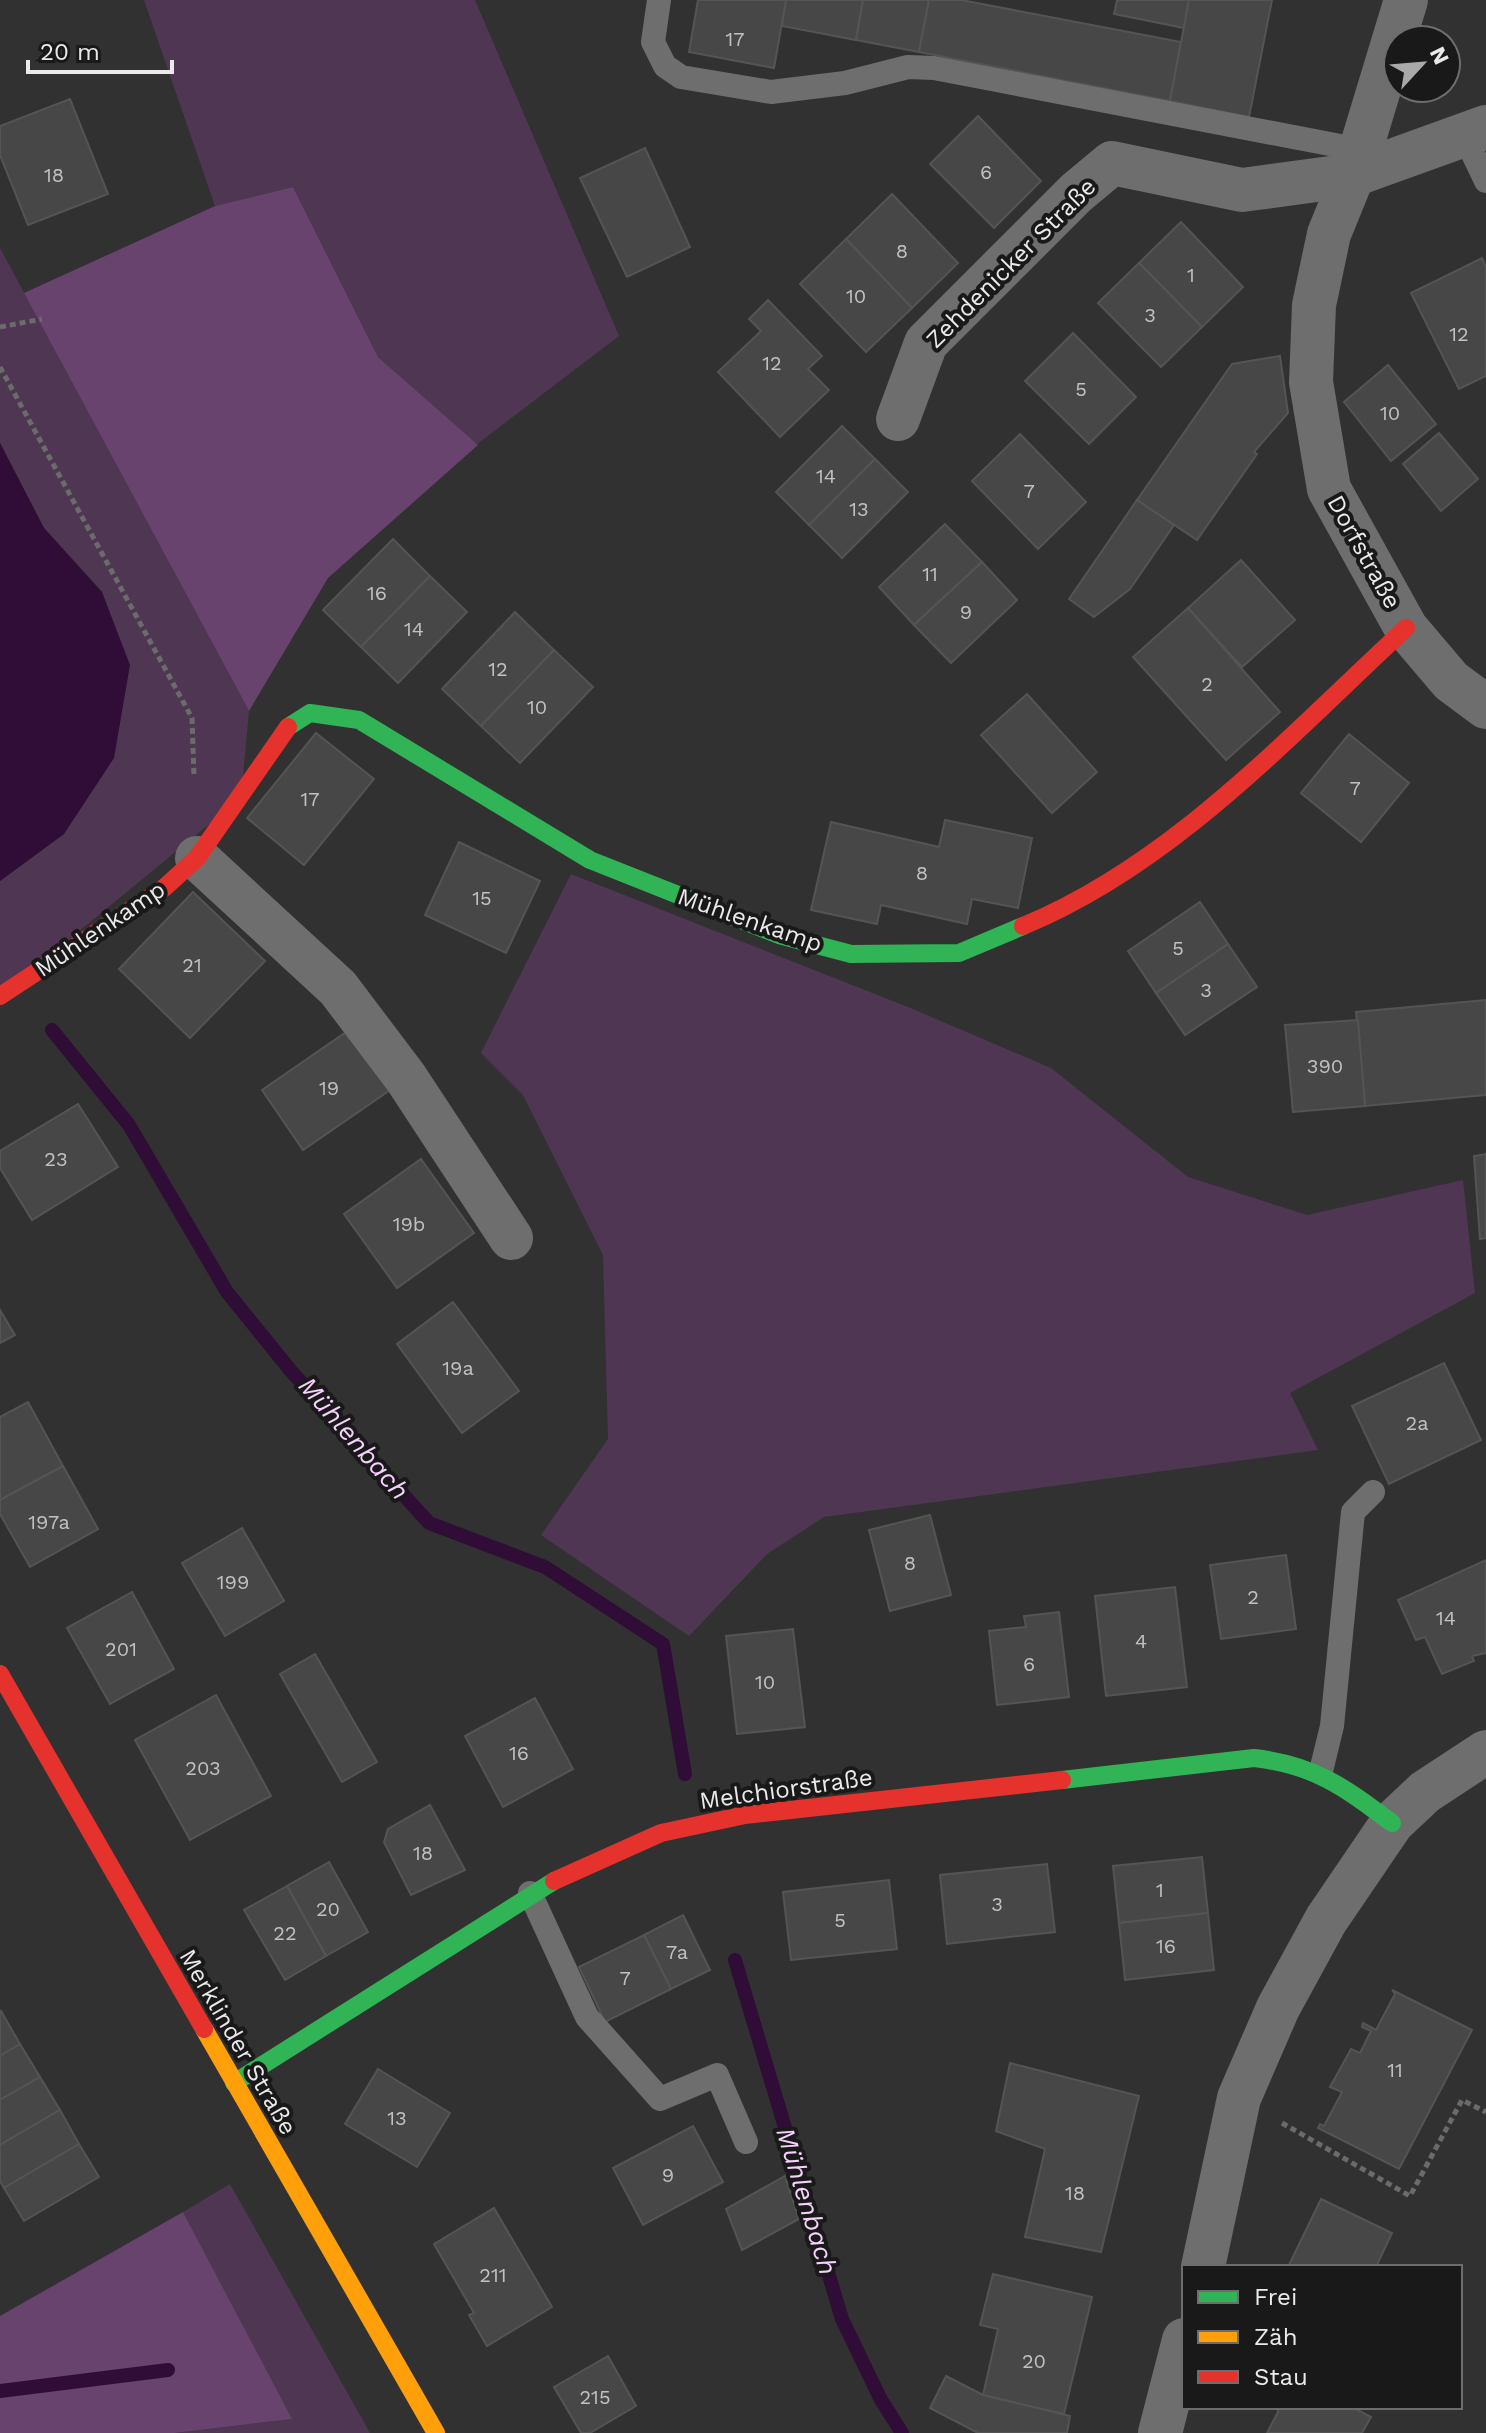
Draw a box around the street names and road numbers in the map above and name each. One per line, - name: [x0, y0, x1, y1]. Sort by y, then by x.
- street label: Zehdenicker Straße: [920, 172, 1102, 354]
- street label: Dorfstraße: [1321, 490, 1407, 614]
- street label: Mühlenkamp: [30, 875, 170, 983]
- street label: Mühlenkamp: [674, 882, 826, 958]
- street label: Melchiorstraße: [698, 1763, 874, 1815]
- street label: Merklinder Straße: [173, 1944, 303, 2140]

